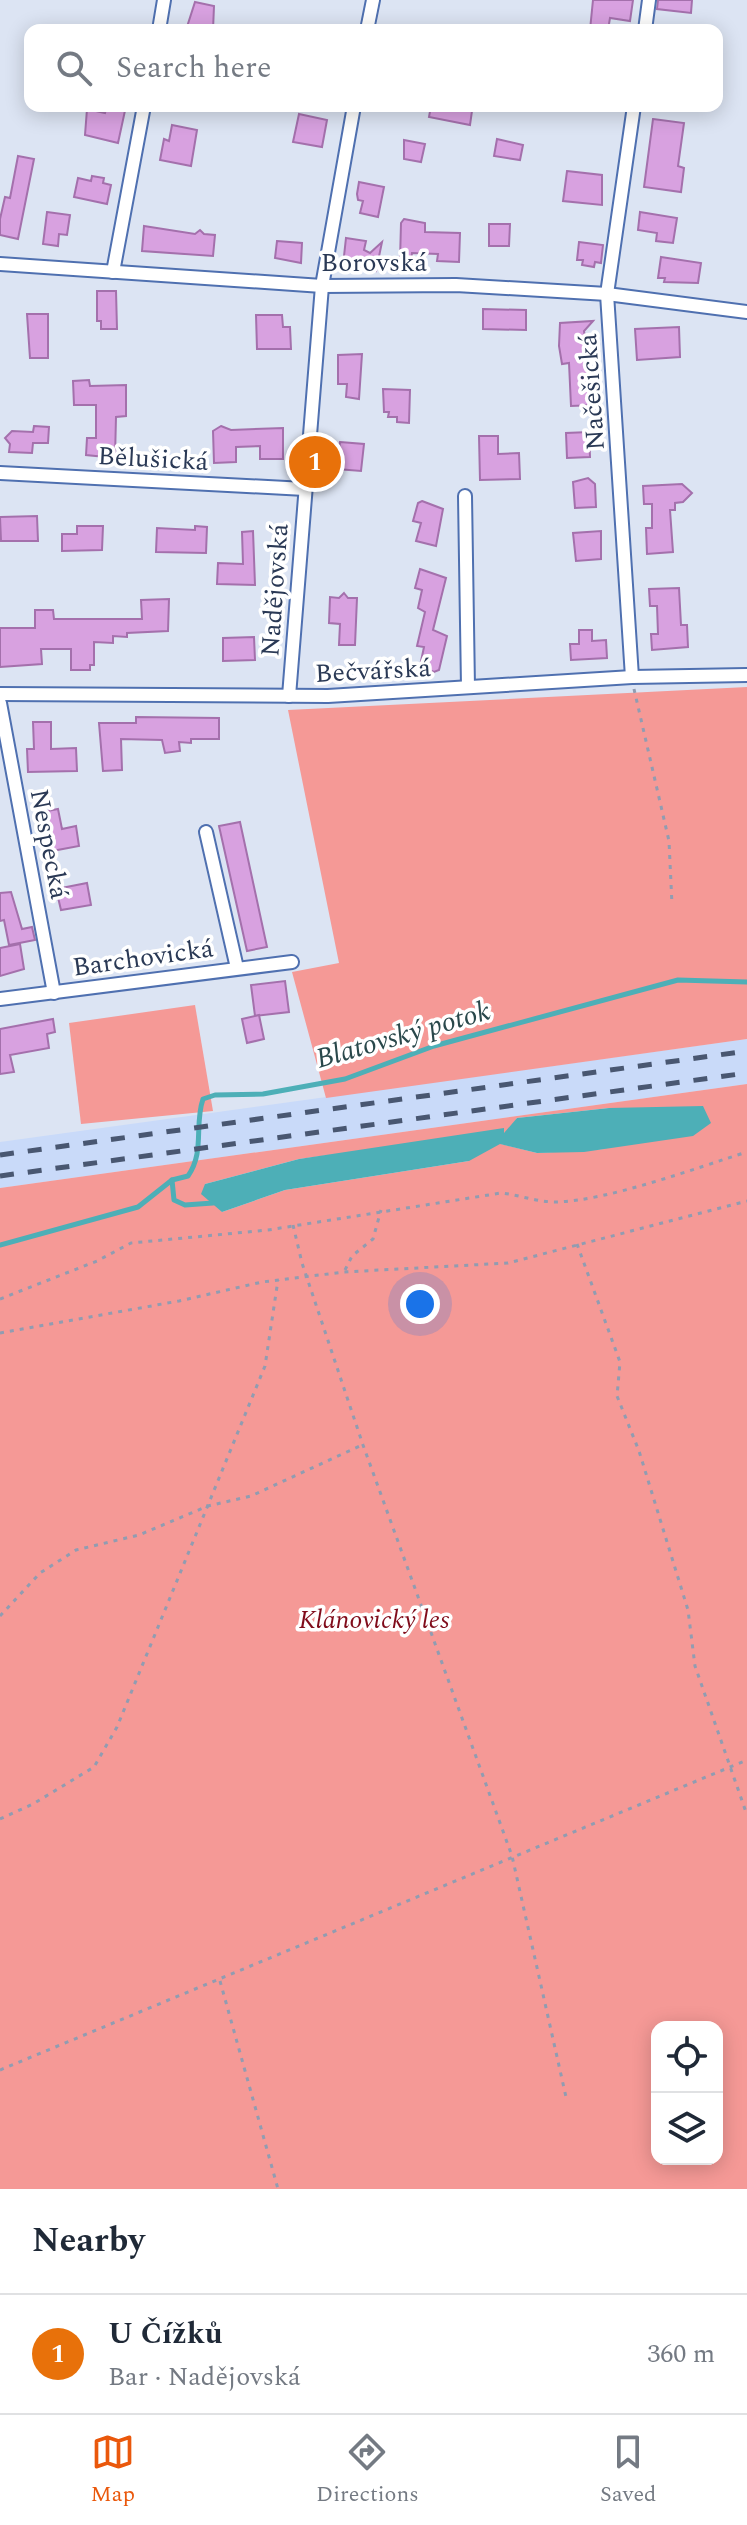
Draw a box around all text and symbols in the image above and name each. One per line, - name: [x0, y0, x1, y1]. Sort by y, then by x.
- search box: [24, 24, 723, 112]
- text: Search here: [116, 45, 272, 91]
- icon: search: [52, 46, 96, 90]
- street label: Borovská: [321, 243, 427, 283]
- street label: Načešická: [568, 332, 616, 452]
- pin: 1: [289, 432, 341, 492]
- street label: Bělušická: [97, 436, 210, 482]
- street label: Nadějovská: [250, 522, 300, 658]
- street label: Bečvářská: [314, 648, 432, 694]
- street label: Nespecká: [19, 786, 79, 903]
- street label: Barchovická: [70, 928, 216, 988]
- water label: Blatovský potok: [311, 990, 495, 1080]
- your location: [400, 1284, 440, 1324]
- park label: Klánovický les: [299, 1600, 449, 1640]
- map controls: [651, 2021, 723, 2165]
- button: locate: [651, 2021, 723, 2093]
- button: layers: [651, 2093, 723, 2165]
- text: Nearby: [32, 2215, 145, 2267]
- text: U Čížků: [108, 2311, 222, 2357]
- text: 1: [51, 2334, 65, 2374]
- text: 360 m: [647, 2334, 715, 2374]
- text: Bar · Nadějovská: [108, 2357, 301, 2397]
- tab: Map: [91, 2430, 135, 2511]
- tab: Directions: [316, 2430, 419, 2511]
- tab: Saved: [600, 2430, 656, 2511]

